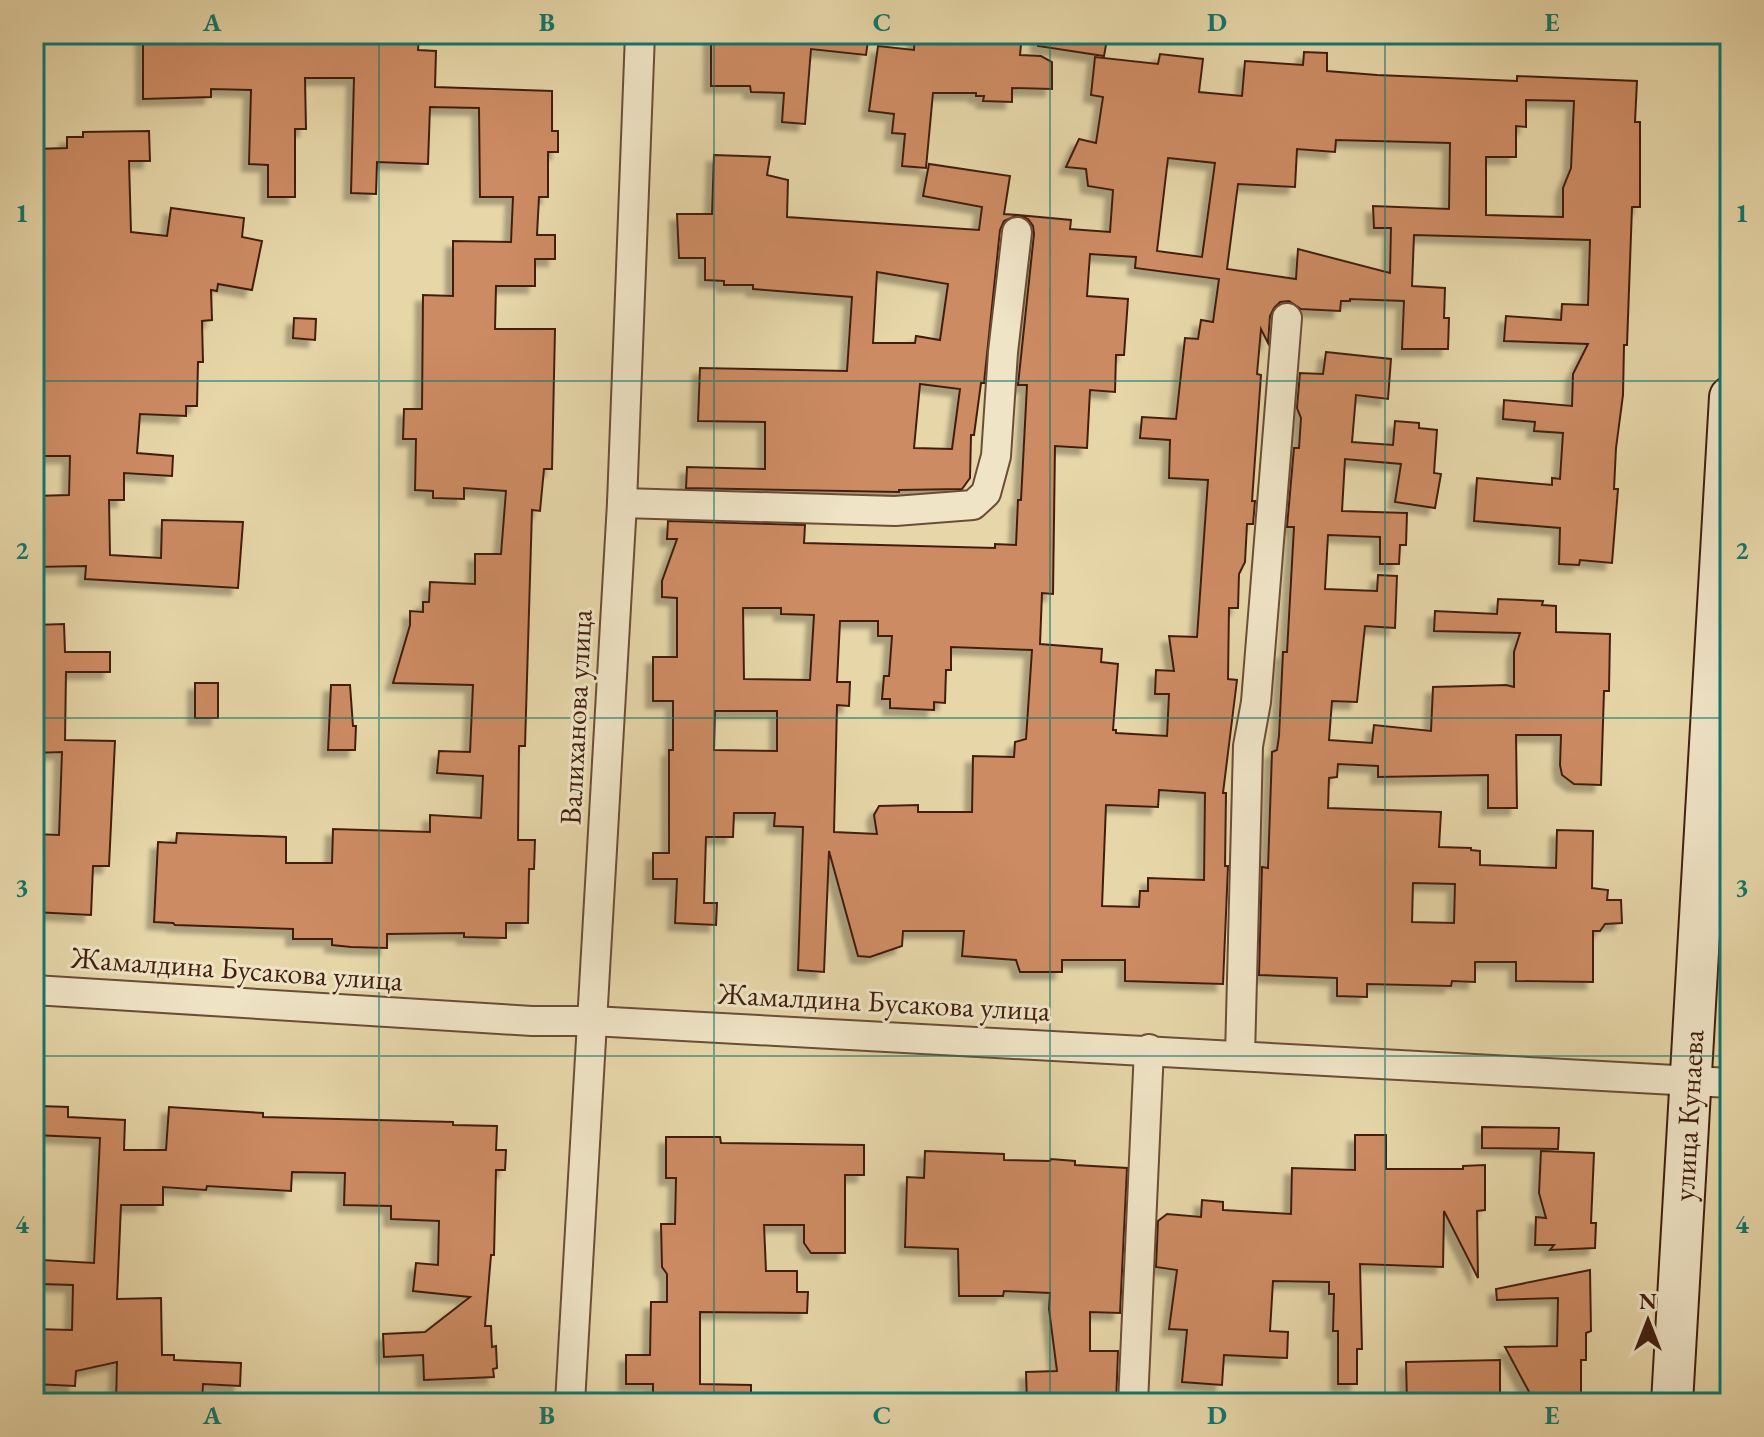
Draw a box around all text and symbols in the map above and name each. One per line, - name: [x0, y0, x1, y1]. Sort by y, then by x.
- text: A: [202, 5, 222, 39]
- text: B: [539, 5, 555, 39]
- text: C: [873, 5, 891, 39]
- text: D: [1207, 5, 1227, 39]
- text: E: [1545, 5, 1560, 39]
- text: 1: [15, 196, 29, 230]
- text: 1: [1735, 196, 1749, 230]
- text: 2: [15, 533, 29, 567]
- text: 2: [1735, 533, 1749, 567]
- street label: Валиханова улица: [550, 608, 601, 826]
- text: 3: [15, 870, 29, 904]
- text: 3: [1735, 870, 1749, 904]
- street label: Жамалдина Бусакова улица: [69, 937, 404, 1000]
- street label: Жамалдина Бусакова улица: [716, 973, 1051, 1030]
- street label: улица Кунаева: [1664, 1029, 1712, 1202]
- text: 4: [15, 1207, 29, 1241]
- text: 4: [1735, 1207, 1749, 1241]
- north arrow: [1608, 1281, 1688, 1361]
- text: N: [1639, 1287, 1657, 1316]
- text: A: [202, 1398, 222, 1432]
- text: B: [539, 1398, 555, 1432]
- text: C: [873, 1398, 891, 1432]
- text: D: [1207, 1398, 1227, 1432]
- text: E: [1545, 1398, 1560, 1432]

